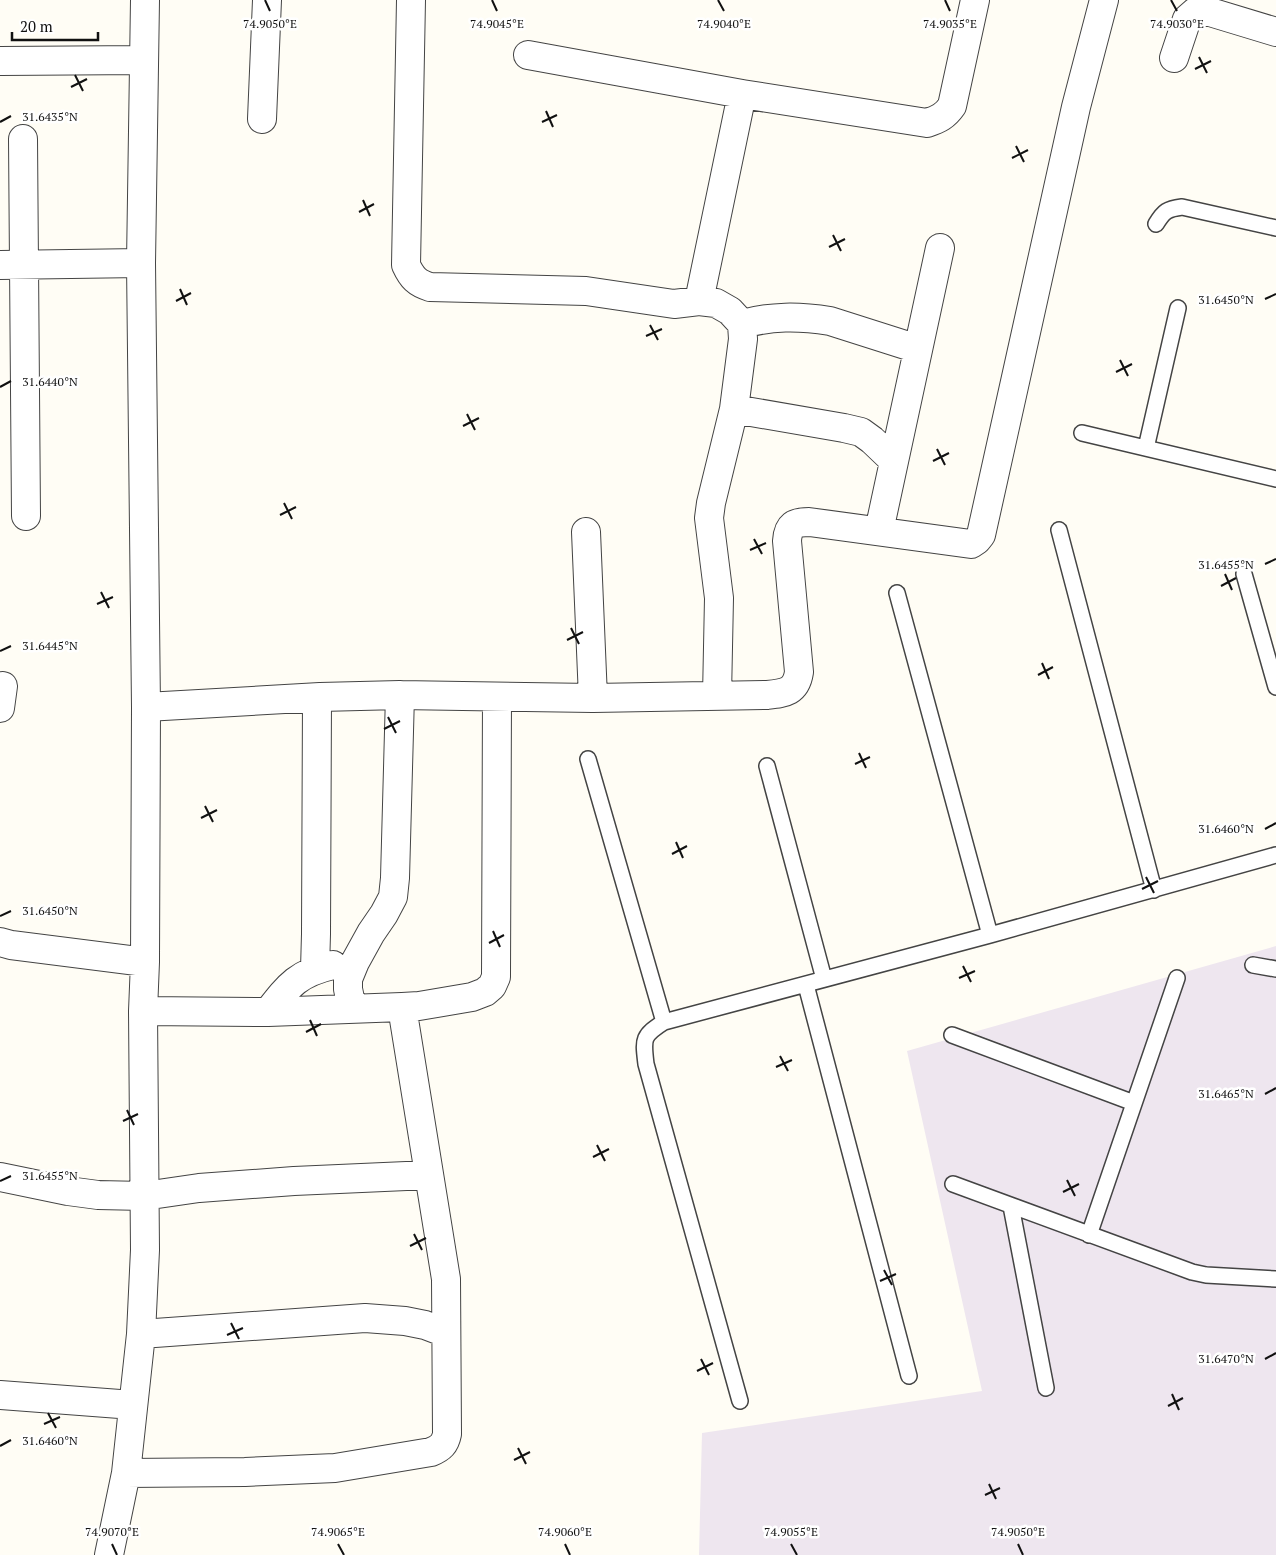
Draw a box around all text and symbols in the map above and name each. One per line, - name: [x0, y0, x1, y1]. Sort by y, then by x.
- scale bar: [12, 10, 99, 42]
- text: 20 m: [20, 16, 53, 36]
- text: 74.9050°E: [243, 16, 297, 31]
- text: 74.9045°E: [470, 16, 524, 31]
- text: 74.9040°E: [697, 16, 751, 31]
- text: 74.9035°E: [923, 16, 977, 31]
- text: 74.9030°E: [1150, 16, 1204, 31]
- text: 31.6435°N: [22, 109, 78, 124]
- text: 31.6450°N: [1198, 292, 1254, 307]
- text: 31.6440°N: [22, 374, 78, 389]
- text: 31.6455°N: [1198, 557, 1254, 572]
- text: 31.6445°N: [22, 638, 78, 653]
- text: 31.6460°N: [1198, 821, 1254, 836]
- text: 31.6450°N: [22, 903, 78, 918]
- text: 31.6465°N: [1198, 1086, 1254, 1101]
- text: 31.6455°N: [22, 1168, 78, 1183]
- text: 31.6470°N: [1198, 1351, 1254, 1366]
- text: 31.6460°N: [22, 1433, 78, 1448]
- text: 74.9070°E: [85, 1524, 139, 1539]
- text: 74.9065°E: [311, 1524, 365, 1539]
- text: 74.9060°E: [538, 1524, 592, 1539]
- text: 74.9055°E: [764, 1524, 818, 1539]
- text: 74.9050°E: [991, 1524, 1045, 1539]

